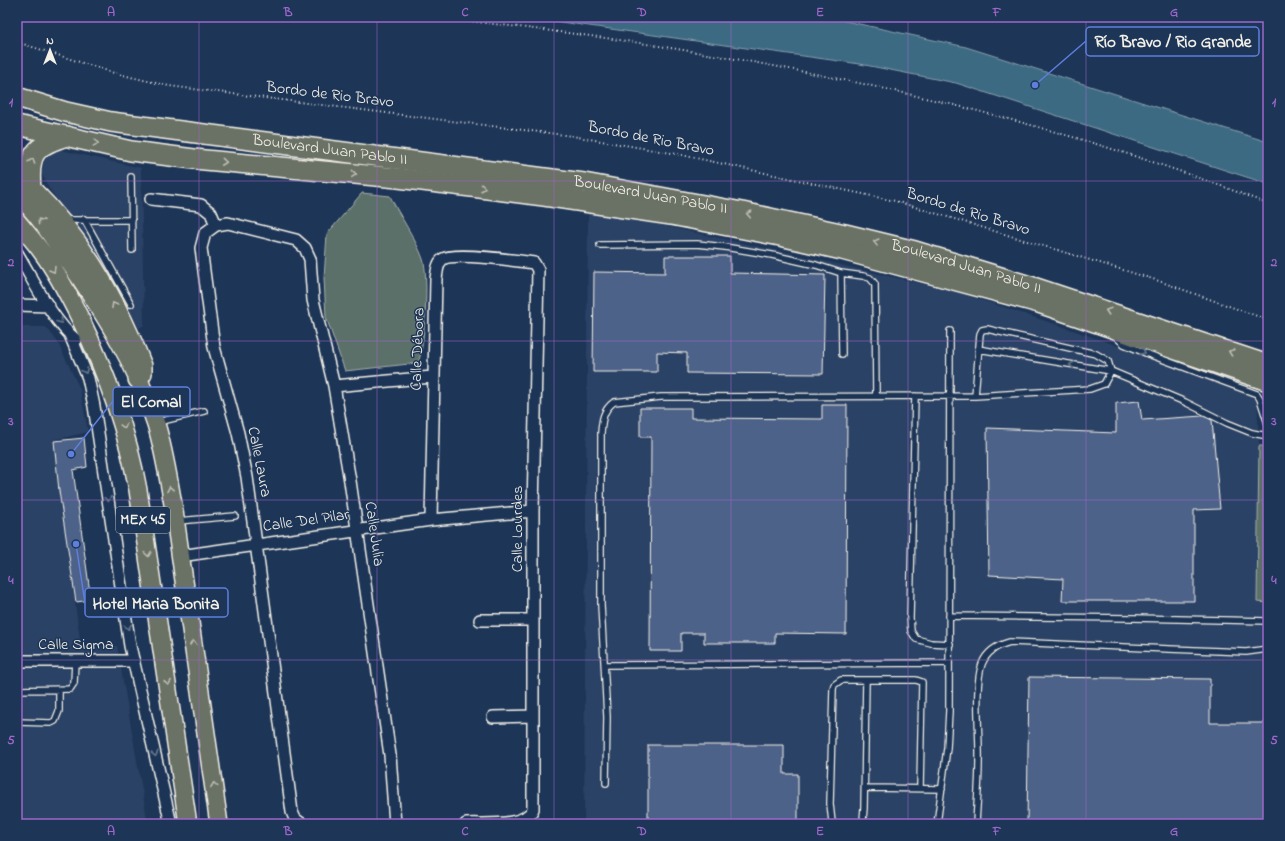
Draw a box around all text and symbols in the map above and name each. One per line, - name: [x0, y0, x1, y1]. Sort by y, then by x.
- text: A: [107, 3, 115, 22]
- text: B: [283, 3, 293, 22]
- text: C: [461, 3, 469, 22]
- text: D: [636, 3, 647, 22]
- text: E: [816, 3, 824, 22]
- text: F: [992, 3, 1002, 22]
- text: G: [1170, 3, 1178, 22]
- callout: Río Bravo / Rio Grande: [1086, 27, 1259, 56]
- north arrow: [30, 30, 70, 70]
- text: Río Bravo / Rio Grande: [1095, 30, 1253, 55]
- text: N: [46, 33, 54, 49]
- street label: Bordo de Rio Bravo: [264, 75, 395, 115]
- text: 1: [9, 93, 14, 112]
- text: 1: [1272, 93, 1277, 112]
- street label: Bordo de Rio Bravo: [585, 115, 716, 163]
- street label: Boulevard Juan Pablo II: [250, 128, 409, 172]
- one-way arrow: [92, 138, 99, 147]
- one-way arrow: [28, 157, 36, 164]
- one-way arrow: [221, 158, 227, 167]
- one-way arrow: [351, 170, 357, 179]
- street label: Boulevard Juan Pablo II: [571, 170, 729, 221]
- street label: Bordo de Rio Bravo: [902, 181, 1033, 242]
- one-way arrow: [480, 183, 486, 192]
- one-way arrow: [746, 210, 752, 218]
- one-way arrow: [38, 218, 45, 225]
- street label: Boulevard Juan Pablo II: [888, 233, 1045, 301]
- one-way arrow: [873, 238, 879, 246]
- text: 2: [7, 253, 15, 272]
- text: 2: [1270, 253, 1278, 272]
- one-way arrow: [49, 266, 56, 273]
- one-way arrow: [112, 302, 119, 309]
- street label: Calle Débora: [405, 307, 431, 391]
- one-way arrow: [1104, 307, 1111, 316]
- one-way arrow: [55, 317, 62, 324]
- one-way arrow: [1139, 347, 1147, 355]
- one-way arrow: [1228, 348, 1235, 356]
- one-way arrow: [1069, 361, 1075, 369]
- one-way arrow: [81, 367, 89, 374]
- callout: El Comal: [113, 387, 190, 416]
- text: El Comal: [121, 390, 182, 415]
- text: 3: [7, 412, 14, 431]
- text: 3: [1270, 412, 1277, 431]
- one-way arrow: [119, 423, 128, 430]
- street label: Calle Laura: [240, 425, 278, 499]
- one-way arrow: [167, 486, 175, 492]
- street label: Calle Lourdes: [506, 486, 530, 572]
- one-way arrow: [103, 496, 112, 502]
- street label: Calle Julia: [358, 500, 390, 568]
- street label: Calle Del Pilar: [261, 503, 351, 539]
- road number: MEX 45: [116, 507, 170, 533]
- one-way arrow: [143, 551, 152, 557]
- text: 4: [7, 571, 14, 590]
- text: 4: [1270, 571, 1277, 590]
- callout: Hotel Maria Bonita: [85, 588, 228, 617]
- text: Hotel Maria Bonita: [92, 592, 220, 617]
- one-way arrow: [123, 624, 132, 630]
- street label: Calle Sigma: [38, 633, 114, 657]
- one-way arrow: [189, 640, 198, 646]
- one-way arrow: [163, 679, 171, 686]
- text: 5: [7, 731, 15, 750]
- text: 5: [1270, 731, 1278, 750]
- one-way arrow: [151, 751, 159, 757]
- one-way arrow: [210, 782, 219, 788]
- text: A: [107, 822, 115, 841]
- text: B: [283, 822, 293, 841]
- text: C: [461, 822, 469, 841]
- text: D: [636, 822, 647, 841]
- text: E: [816, 822, 824, 841]
- text: F: [992, 822, 1002, 841]
- text: G: [1170, 822, 1178, 841]

